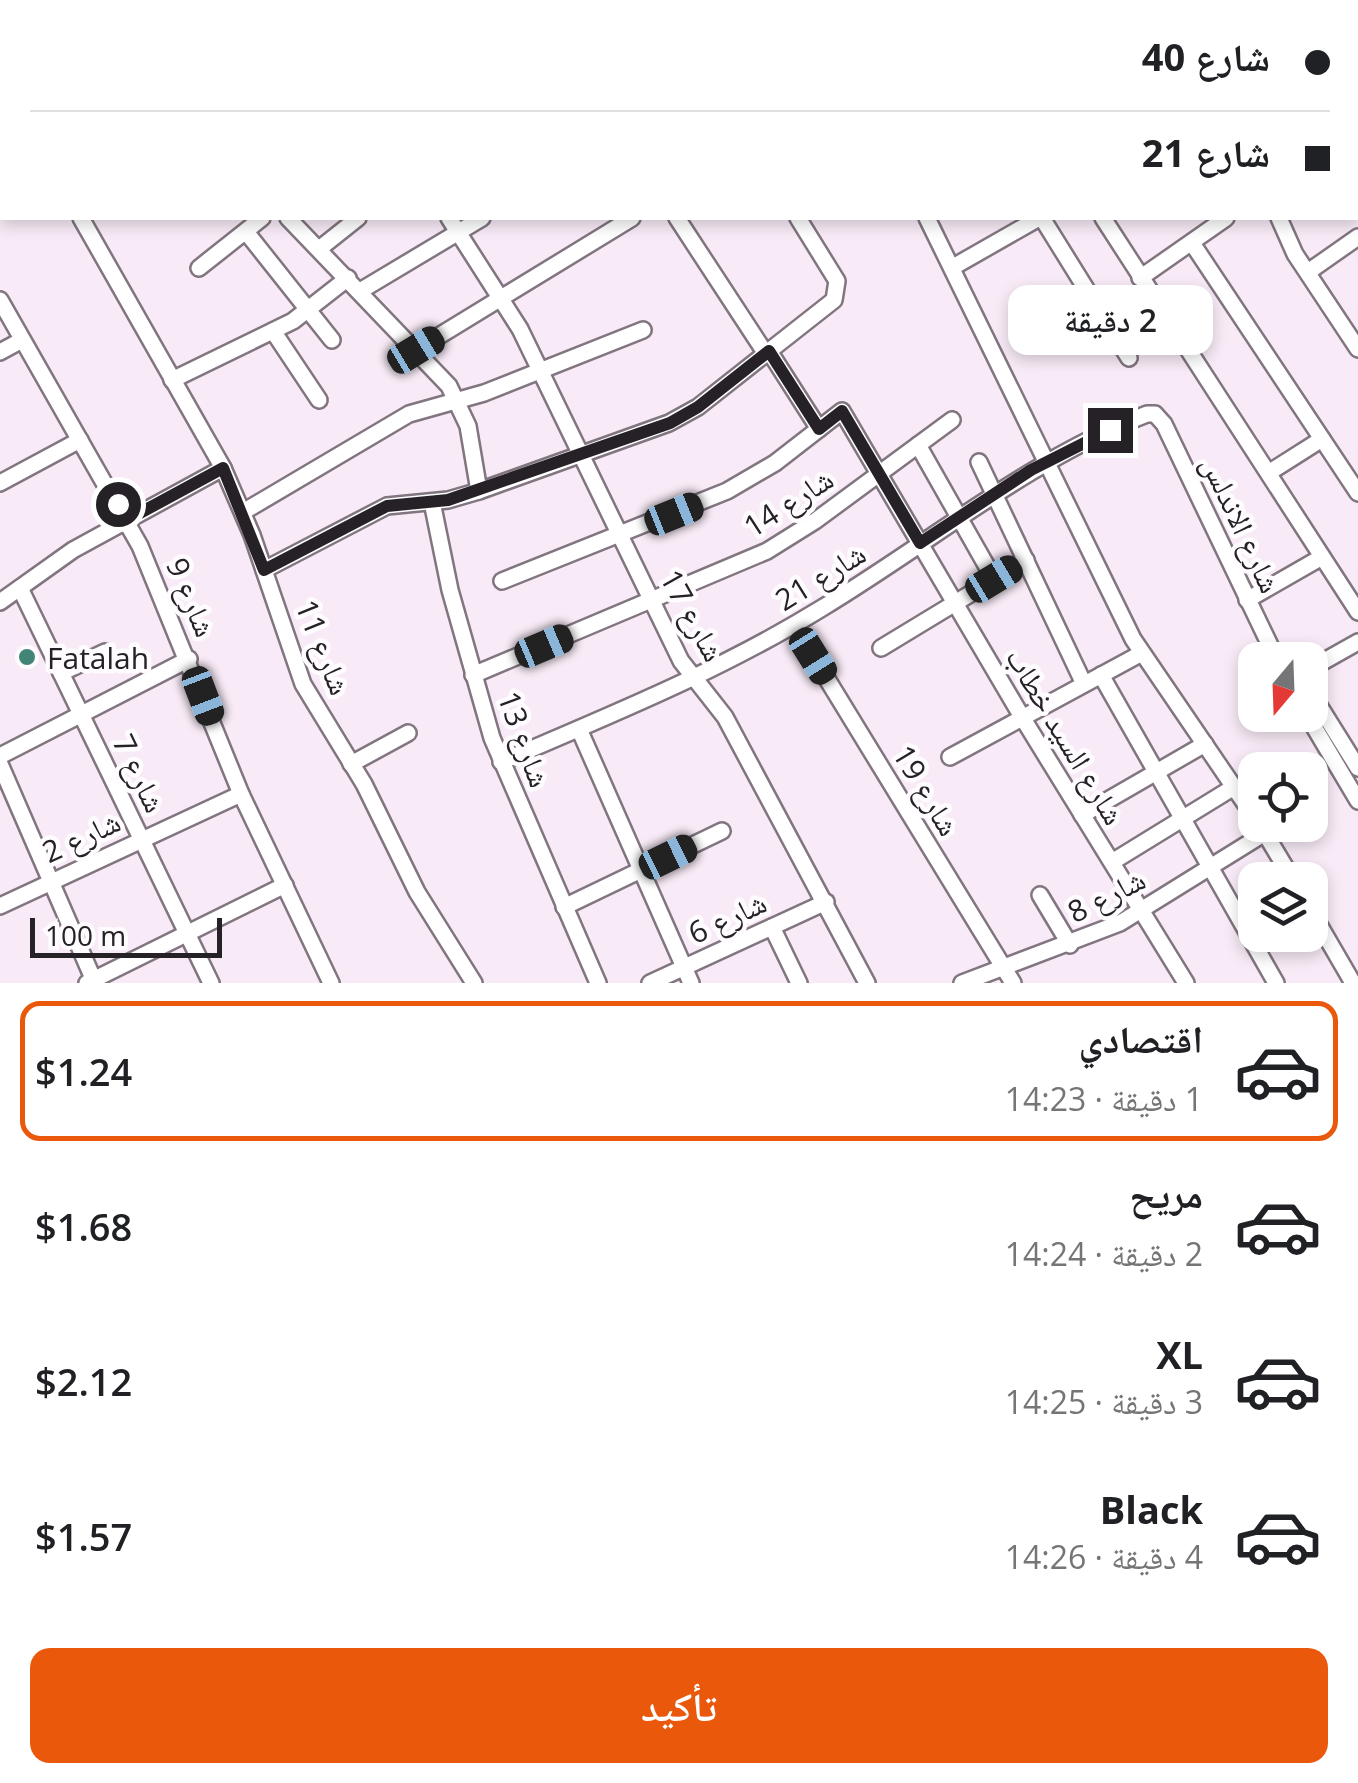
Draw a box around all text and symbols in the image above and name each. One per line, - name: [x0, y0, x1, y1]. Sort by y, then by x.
- text: شارع 40: [1142, 30, 1270, 82]
- text: شارع 21: [1142, 126, 1270, 178]
- callout: 2 دقيقة: [1008, 285, 1212, 355]
- text: 2 دقيقة: [1064, 298, 1157, 341]
- car: [383, 322, 449, 378]
- route end: [1088, 408, 1133, 453]
- street label: شارع الاندلس: [1192, 449, 1292, 599]
- street label: شارع 14: [735, 458, 841, 546]
- route start: [96, 482, 141, 527]
- car: [641, 489, 707, 539]
- street label: شارع 21: [767, 532, 873, 620]
- street label: شارع 9: [157, 551, 227, 643]
- car: [961, 551, 1027, 607]
- street label: شارع 17: [651, 562, 735, 668]
- street label: شارع 11: [286, 593, 362, 701]
- car: [511, 620, 577, 672]
- car: [784, 623, 842, 689]
- place label: Fatalah: [47, 637, 149, 678]
- street label: شارع السيد خطاب: [997, 640, 1135, 832]
- north arrow: [1238, 642, 1328, 732]
- map controls: [1238, 642, 1328, 952]
- marker: Fatalah: [16, 646, 38, 668]
- car: [178, 663, 228, 729]
- street label: شارع 13: [489, 685, 561, 793]
- street label: شارع 7: [104, 727, 176, 819]
- street label: شارع 19: [884, 737, 970, 843]
- button: locate: [1238, 752, 1328, 842]
- street label: شارع 2: [35, 800, 127, 872]
- car: [634, 830, 702, 884]
- street label: شارع 8: [1060, 858, 1152, 932]
- button: layers: [1238, 862, 1328, 952]
- street label: شارع 6: [681, 881, 773, 953]
- scale bar: [30, 913, 222, 958]
- text: 100 m: [45, 916, 126, 954]
- text: اقتصادي: [1079, 1012, 1203, 1064]
- icon: car: [1233, 1026, 1323, 1116]
- text: $1.24: [35, 1045, 132, 1097]
- text: 1 دقيقة · 14:23: [1005, 1077, 1203, 1120]
- text: مريح: [1129, 1167, 1203, 1219]
- icon: car: [1233, 1181, 1323, 1271]
- text: $1.68: [35, 1200, 132, 1252]
- text: 2 دقيقة · 14:24: [1005, 1232, 1203, 1275]
- text: XL: [1156, 1328, 1203, 1380]
- icon: car: [1233, 1336, 1323, 1426]
- text: $2.12: [35, 1355, 132, 1407]
- text: 3 دقيقة · 14:25: [1005, 1380, 1203, 1423]
- text: Black: [1100, 1483, 1203, 1535]
- icon: car: [1233, 1491, 1323, 1581]
- text: $1.57: [35, 1510, 132, 1562]
- text: 4 دقيقة · 14:26: [1005, 1535, 1203, 1578]
- button: تأكيد: [30, 1648, 1328, 1763]

